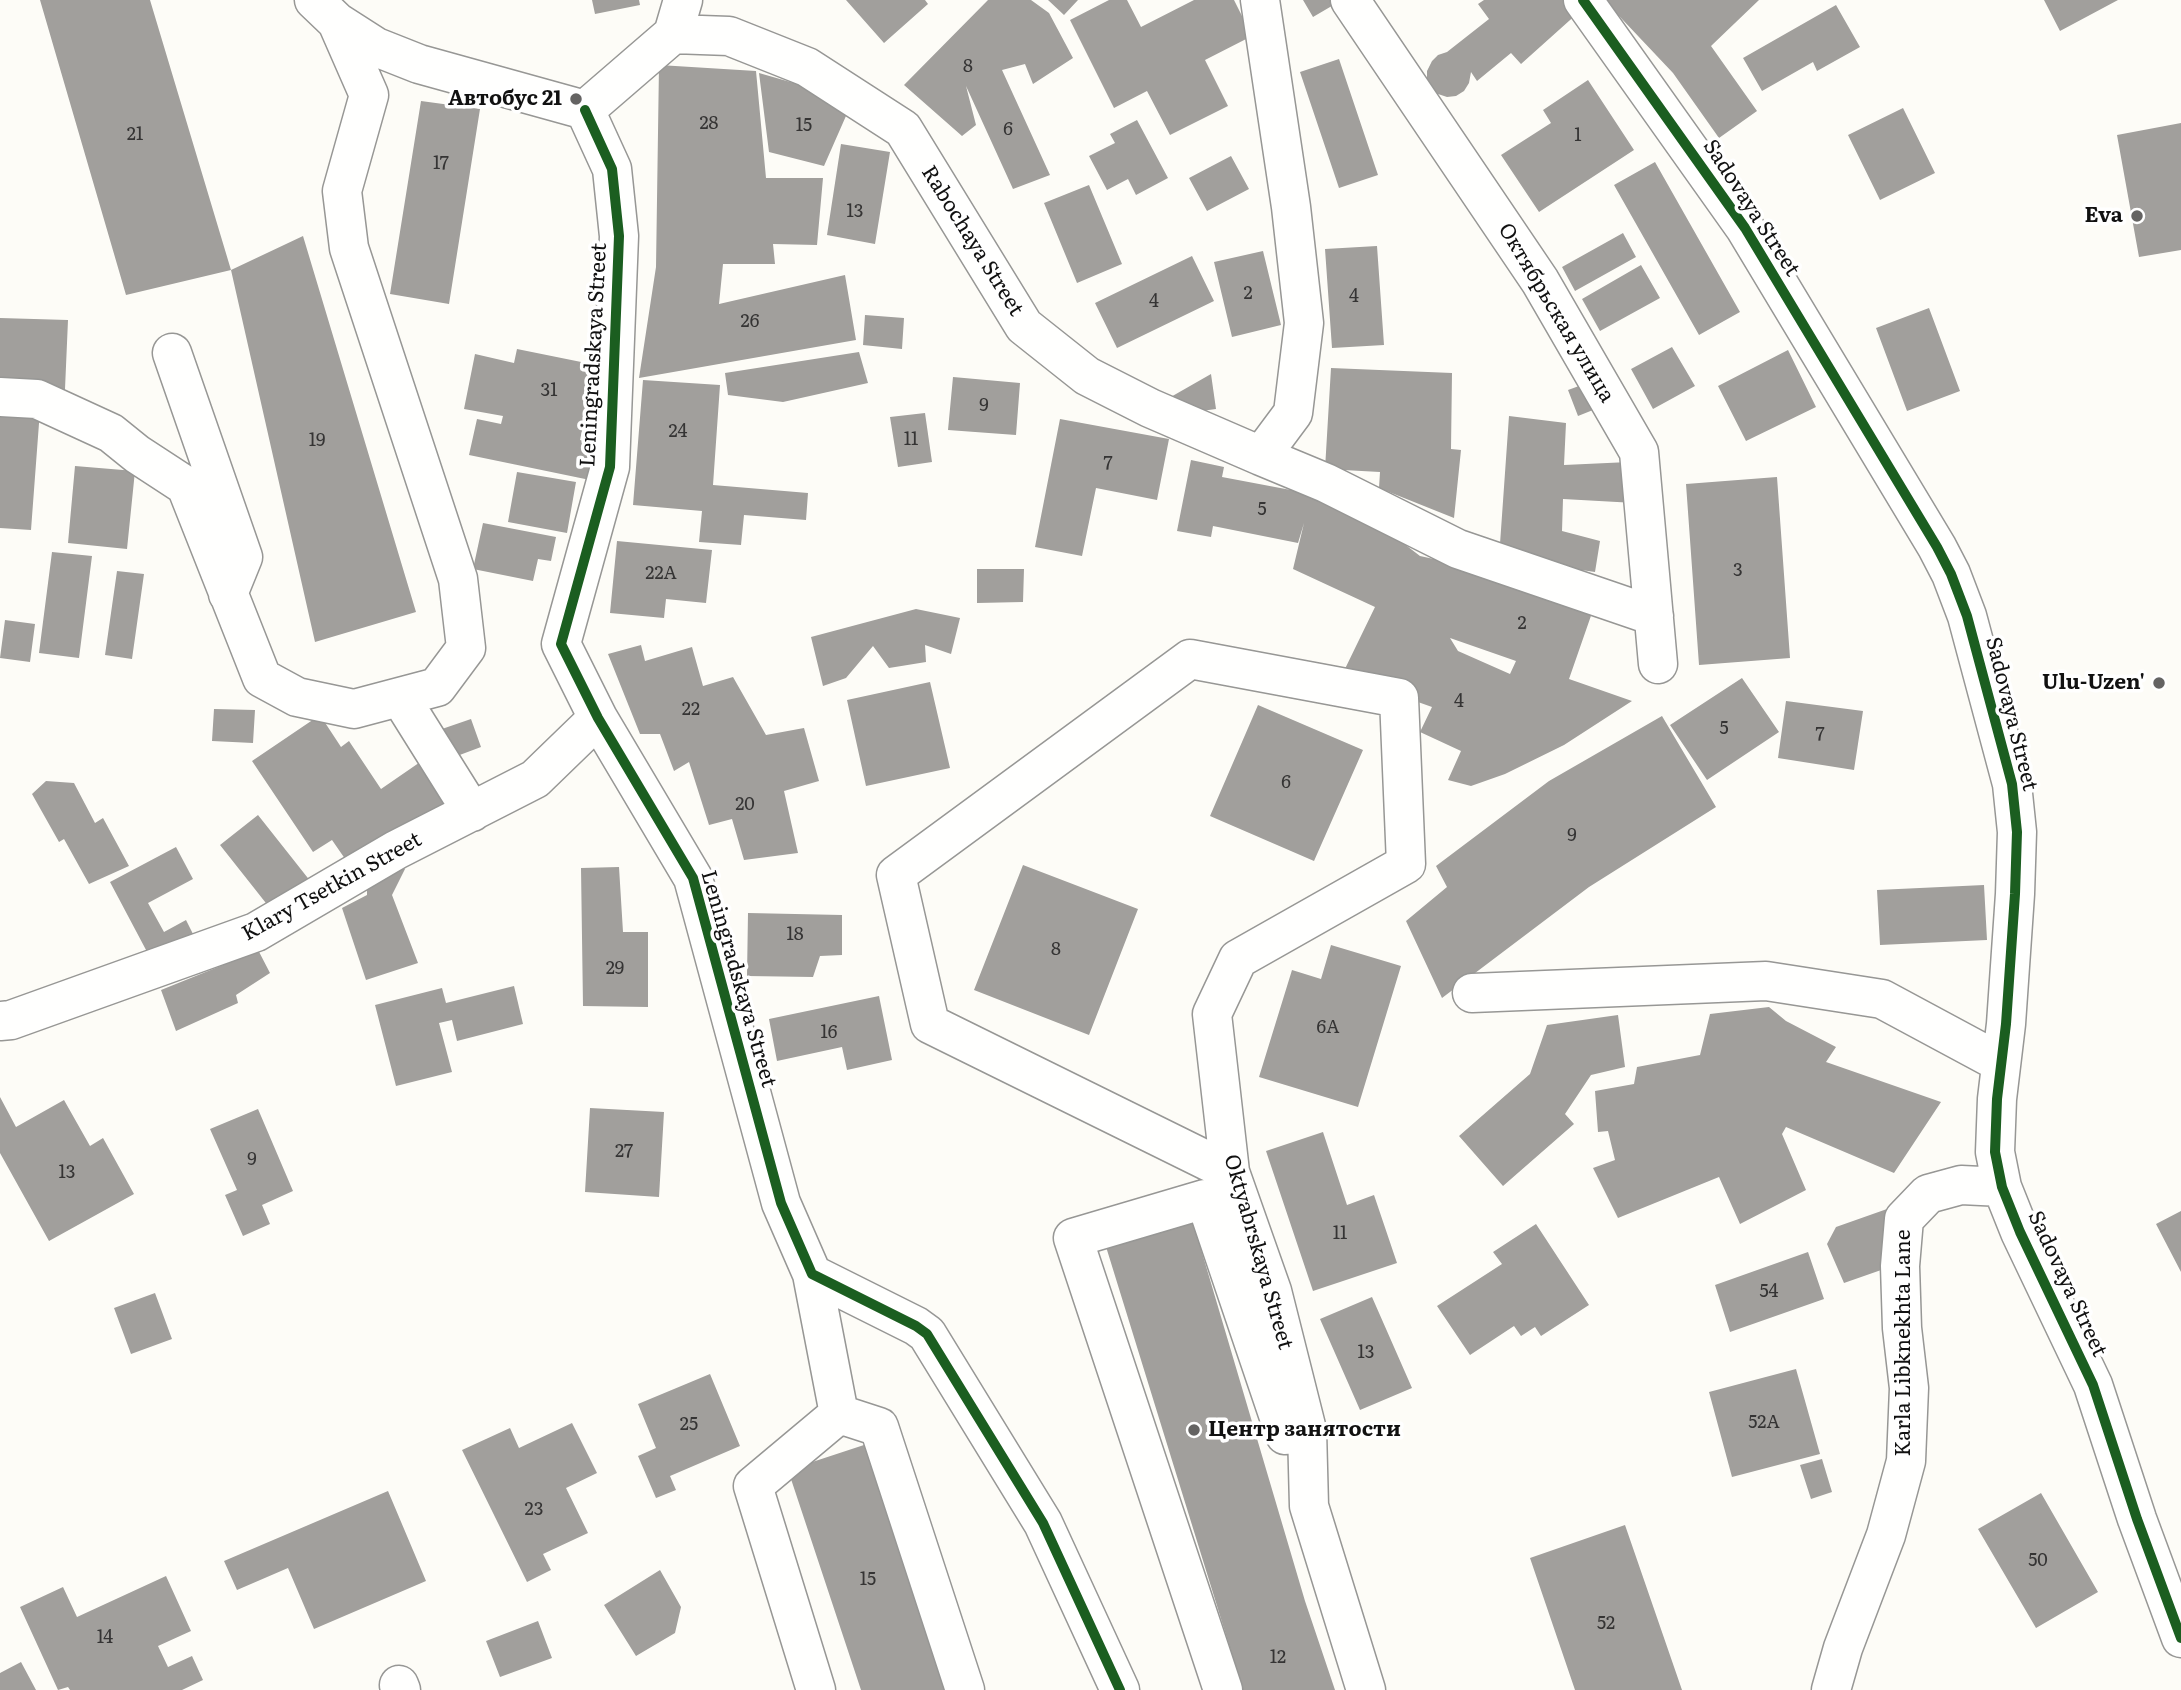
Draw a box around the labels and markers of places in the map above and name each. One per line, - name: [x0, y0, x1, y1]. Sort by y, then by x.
- place label: Автобус 21: [448, 86, 562, 112]
- marker: Автобус 21: [568, 91, 584, 107]
- place label: Eva: [2084, 203, 2123, 229]
- marker: Eva: [2129, 208, 2145, 224]
- place label: Ulu-Uzen': [2042, 670, 2145, 696]
- marker: Ulu-Uzen': [2151, 675, 2167, 691]
- place label: Центр занятости: [1208, 1417, 1401, 1443]
- marker: Центр занятости: [1186, 1422, 1202, 1438]

